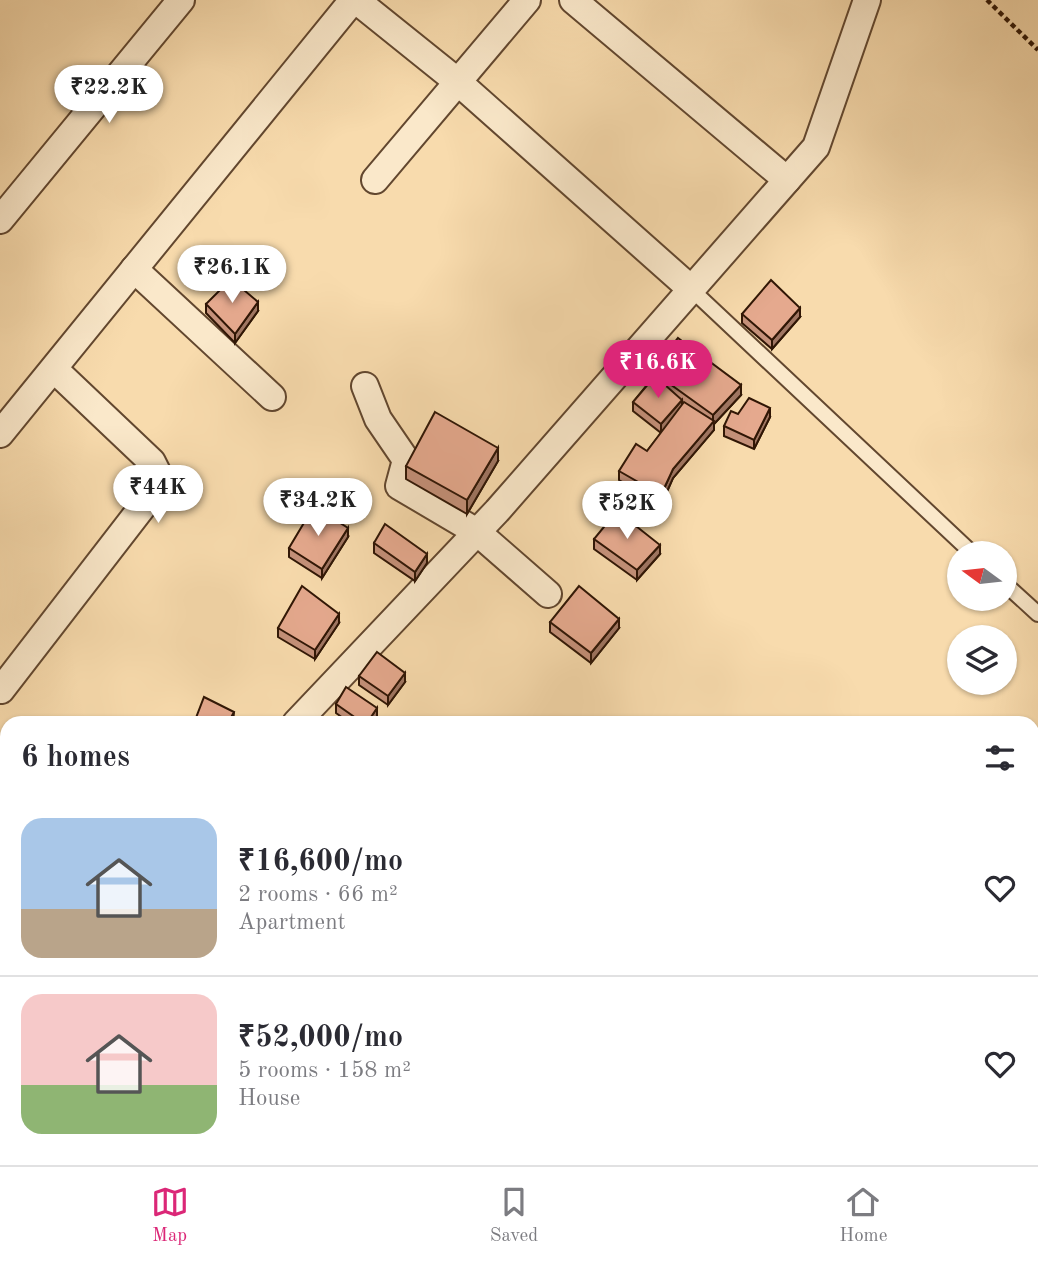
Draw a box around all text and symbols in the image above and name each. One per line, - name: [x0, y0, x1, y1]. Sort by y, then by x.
- pin: ₹22.2K: [52, 66, 166, 125]
- text: ₹22.2K: [70, 76, 148, 99]
- pin: ₹26.1K: [175, 246, 289, 305]
- text: ₹26.1K: [193, 256, 271, 279]
- pin: ₹16.6K: [601, 340, 715, 400]
- text: ₹16.6K: [619, 351, 697, 374]
- pin: ₹44K: [117, 466, 199, 525]
- text: ₹44K: [129, 476, 187, 499]
- pin: ₹34.2K: [261, 478, 375, 538]
- pin: ₹52K: [586, 482, 668, 541]
- text: ₹34.2K: [279, 489, 357, 512]
- text: ₹52K: [598, 492, 656, 515]
- north arrow: [947, 541, 1017, 611]
- map controls: [947, 541, 1017, 695]
- button: layers: [947, 625, 1017, 695]
- icon: filters: [981, 739, 1019, 777]
- text: 6 homes: [21, 743, 130, 773]
- icon: home: [77, 846, 161, 930]
- text: ₹16,600/mo: [238, 847, 403, 877]
- icon: heart: [981, 869, 1019, 907]
- text: 2 rooms · 66 m²: [238, 883, 398, 906]
- text: Apartment: [238, 911, 346, 934]
- icon: home: [77, 1022, 161, 1106]
- text: ₹52,000/mo: [238, 1023, 403, 1053]
- icon: heart: [981, 1045, 1019, 1083]
- text: 5 rooms · 158 m²: [238, 1059, 411, 1082]
- text: House: [238, 1087, 300, 1110]
- tab: Map: [151, 1183, 189, 1248]
- tab: Saved: [490, 1183, 538, 1248]
- tab: Home: [839, 1183, 887, 1248]

